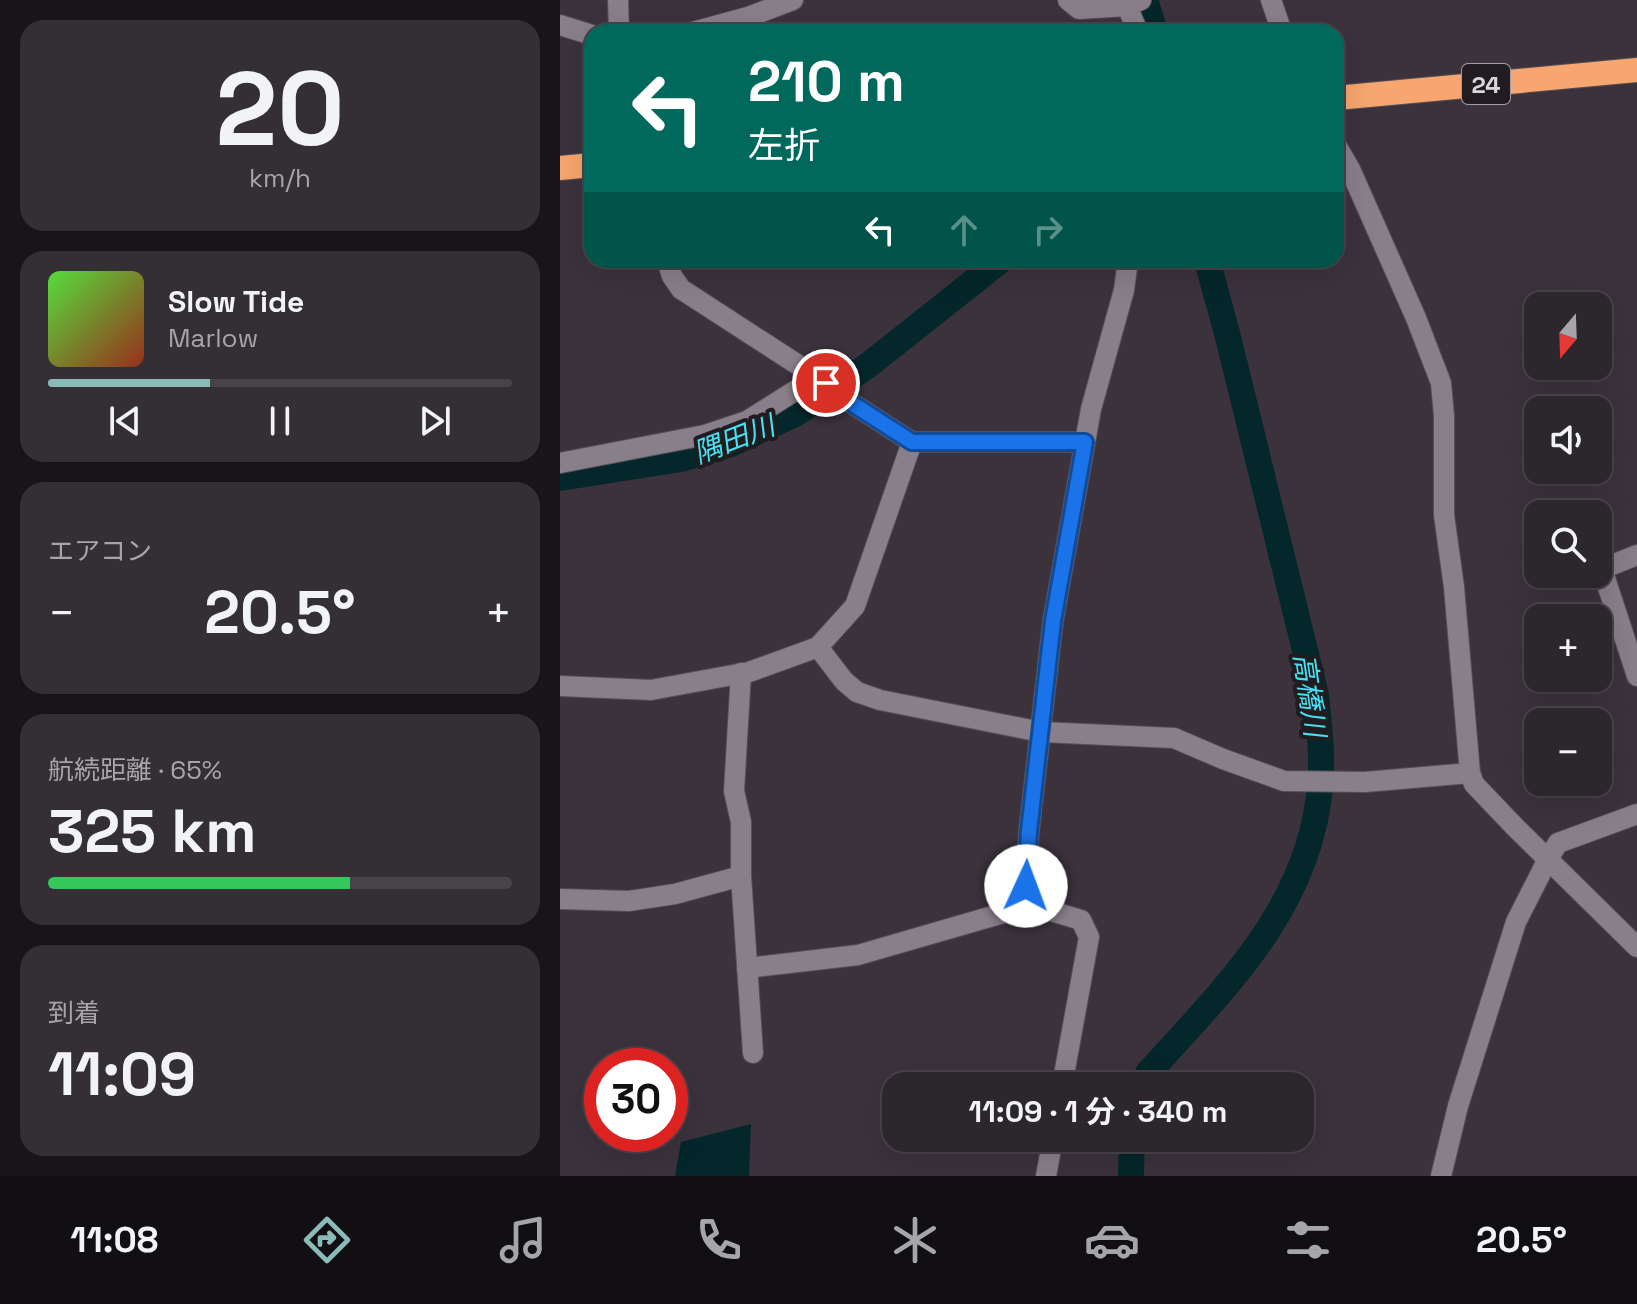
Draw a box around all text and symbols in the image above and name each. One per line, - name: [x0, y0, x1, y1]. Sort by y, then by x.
- text: 20: [215, 43, 345, 175]
- text: 210 m: [748, 46, 905, 117]
- icon: left: [616, 56, 720, 160]
- road number: 24: [1462, 64, 1510, 104]
- text: 左折: [748, 123, 820, 169]
- text: km/h: [249, 161, 311, 195]
- icon: left: [858, 208, 902, 252]
- icon: ahead: [942, 208, 986, 252]
- icon: right: [1026, 208, 1070, 252]
- text: Slow Tide: [168, 282, 304, 321]
- north arrow: [1524, 292, 1612, 380]
- map controls: [1524, 292, 1612, 796]
- text: Marlow: [168, 321, 258, 355]
- pin: [792, 349, 860, 417]
- icon: arrive: [804, 361, 848, 405]
- button: sound: [1524, 396, 1612, 484]
- icon: previous: [103, 399, 147, 443]
- icon: pause: [258, 399, 302, 443]
- icon: next: [413, 399, 457, 443]
- water label: 隅田川: [688, 406, 782, 471]
- button: search: [1524, 500, 1612, 588]
- text: エアコン: [48, 534, 152, 568]
- text: 20.5°: [204, 574, 356, 651]
- text: −: [48, 585, 75, 641]
- text: +: [485, 585, 512, 641]
- button: +: [1524, 604, 1612, 692]
- water label: 高橋川: [1286, 651, 1334, 742]
- button: −: [1524, 708, 1612, 796]
- text: 航続距離 · 65%: [48, 753, 222, 787]
- text: 325 km: [48, 793, 256, 870]
- position arrow: [984, 844, 1068, 928]
- text: 到着: [48, 996, 100, 1030]
- text: 11:09: [48, 1036, 196, 1113]
- speed limit sign: 30: [584, 1048, 688, 1152]
- text: 11:09 · 1 分 · 340 m: [969, 1092, 1227, 1131]
- icon: directions: [299, 1212, 355, 1268]
- icon: music: [495, 1212, 551, 1268]
- icon: phone: [691, 1212, 747, 1268]
- icon: climate: [887, 1212, 943, 1268]
- icon: car: [1084, 1212, 1140, 1268]
- icon: filters: [1280, 1212, 1336, 1268]
- text: 11:08: [70, 1217, 158, 1263]
- text: 20.5°: [1476, 1217, 1567, 1263]

